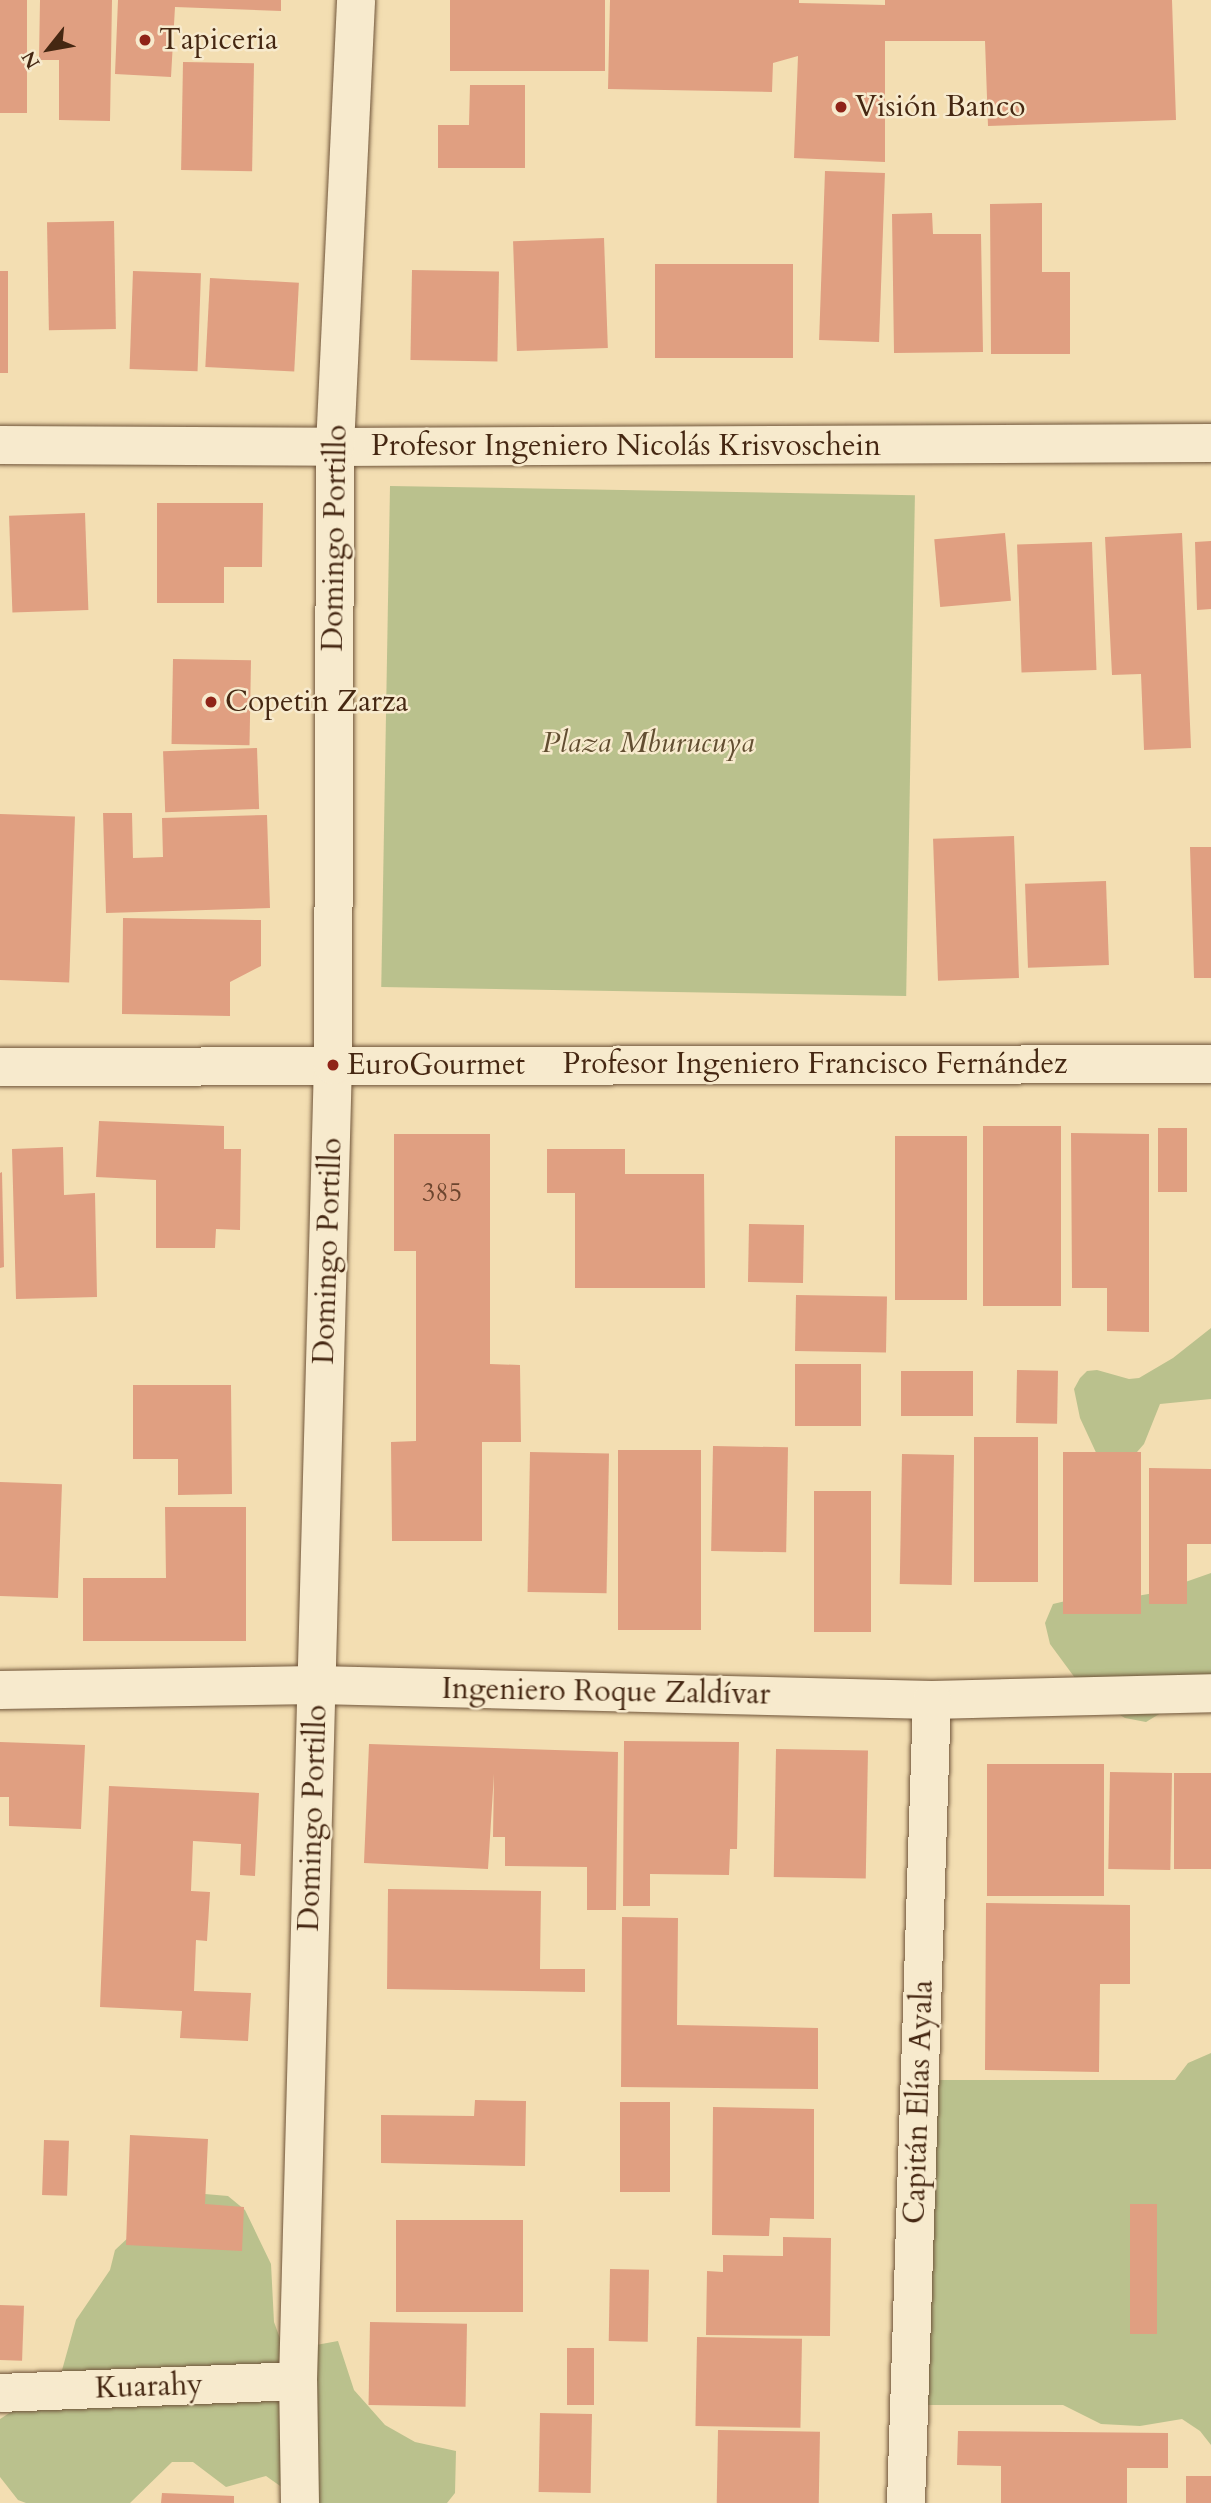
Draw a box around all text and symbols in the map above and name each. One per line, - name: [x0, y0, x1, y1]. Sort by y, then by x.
- north arrow: [14, 14, 84, 84]
- place label: Tapiceria: [159, 22, 278, 58]
- marker: Tapiceria: [137, 32, 153, 48]
- text: N: [16, 46, 46, 74]
- place label: Visión Banco: [855, 89, 1026, 125]
- marker: Visión Banco: [833, 99, 849, 115]
- street label: Domingo Portillo: [315, 424, 355, 652]
- street label: Profesor Ingeniero Nicolás Krisvoschein: [371, 428, 881, 464]
- place label: Copetin Zarza: [225, 684, 408, 720]
- marker: Copetin Zarza: [203, 694, 219, 710]
- park label: Plaza Mburucuya: [542, 725, 754, 761]
- street label: Profesor Ingeniero Francisco Fernández: [563, 1046, 1067, 1082]
- place label: EuroGourmet: [347, 1047, 525, 1083]
- marker: EuroGourmet: [325, 1057, 341, 1073]
- street label: Domingo Portillo: [306, 1137, 350, 1365]
- house number: 385: [422, 1177, 462, 1209]
- street label: Ingeniero Roque Zaldívar: [441, 1671, 771, 1713]
- street label: Domingo Portillo: [291, 1704, 335, 1932]
- street label: Capitán Elías Ayala: [897, 1979, 941, 2225]
- street label: Kuarahy: [94, 2367, 204, 2407]

